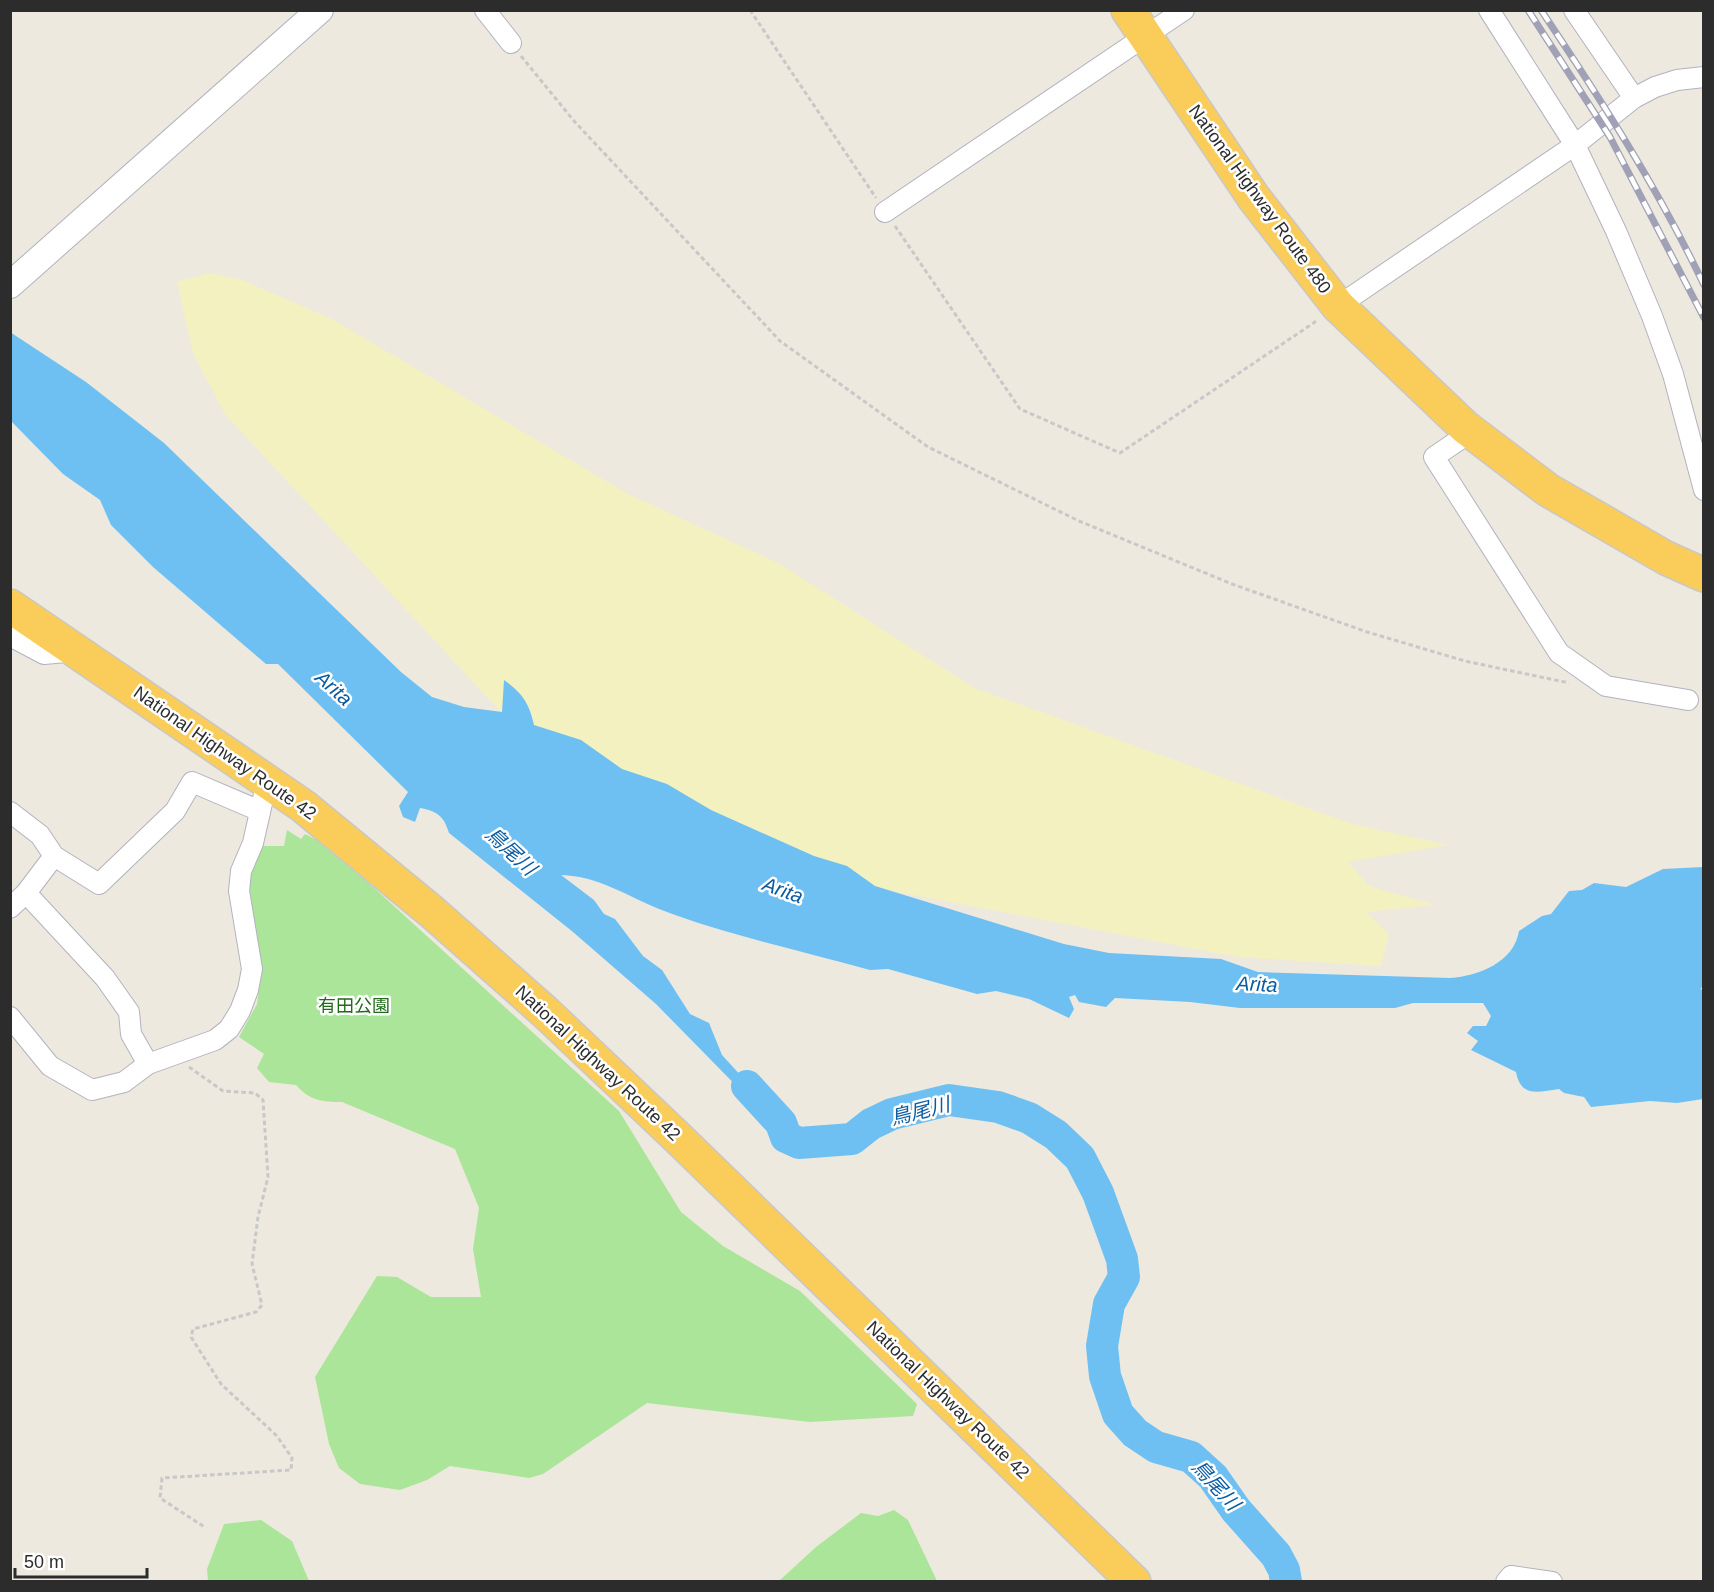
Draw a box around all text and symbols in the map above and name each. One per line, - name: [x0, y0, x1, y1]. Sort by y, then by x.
- street label: National Highway Route 480: [1185, 101, 1335, 297]
- water label: Arita: [311, 665, 357, 710]
- street label: National Highway Route 42: [130, 682, 320, 824]
- water label: 鳥尾川: [482, 822, 542, 881]
- water label: Arita: [759, 872, 806, 907]
- water label: Arita: [1235, 972, 1278, 996]
- street label: National Highway Route 42: [511, 981, 685, 1145]
- park label: 有田公園: [318, 996, 390, 1016]
- water label: 鳥尾川: [888, 1093, 954, 1129]
- street label: National Highway Route 42: [863, 1317, 1033, 1483]
- water label: 鳥尾川: [1188, 1455, 1246, 1516]
- scale bar: [15, 1541, 147, 1579]
- text: 50 m: [24, 1552, 64, 1572]

